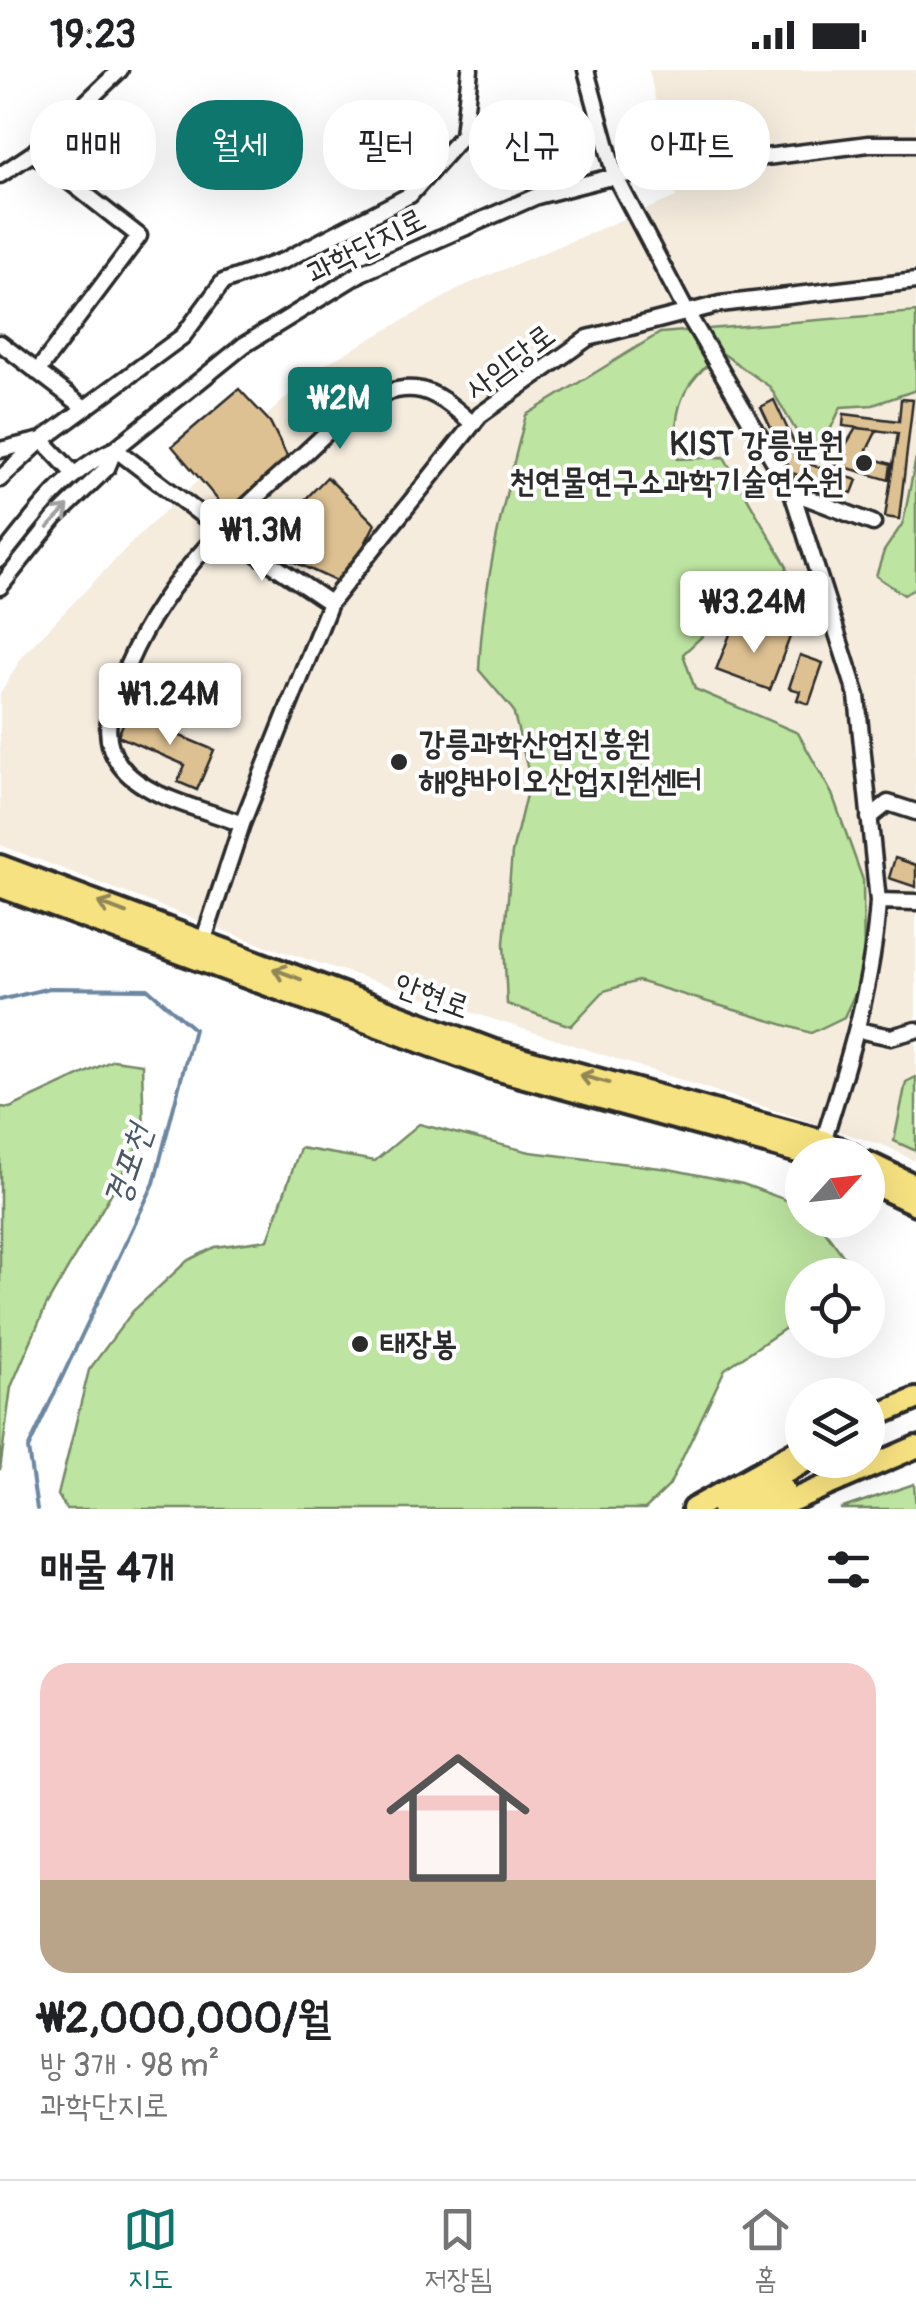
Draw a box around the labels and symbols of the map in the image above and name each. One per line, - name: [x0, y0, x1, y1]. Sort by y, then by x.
- street label: 과학단지로: [300, 199, 432, 293]
- street label: 사임당로: [457, 315, 563, 409]
- pin: ₩2M: [292, 367, 388, 452]
- place label: KIST 강릉분원 천연물연구소과학기술연수원: [509, 425, 844, 502]
- marker: KIST 강릉분원 천연물연구소과학기술연수원: [853, 452, 875, 474]
- pin: ₩1.3M: [192, 499, 332, 584]
- one-way arrow: [45, 505, 69, 530]
- pin: ₩3.24M: [673, 571, 835, 656]
- pin: ₩1.24M: [89, 663, 251, 748]
- place label: 강릉과학산업진흥원 해양바이오산업지원센터: [418, 724, 702, 801]
- marker: 강릉과학산업진흥원 해양바이오산업지원센터: [388, 751, 410, 773]
- one-way arrow: [97, 898, 128, 916]
- one-way arrow: [272, 964, 303, 982]
- street label: 안현로: [389, 964, 475, 1028]
- one-way arrow: [579, 1068, 610, 1087]
- water label: 경포천: [93, 1115, 164, 1213]
- north arrow: [785, 1138, 885, 1238]
- place label: 태장봉: [380, 1324, 457, 1364]
- marker: 태장봉: [349, 1333, 371, 1355]

